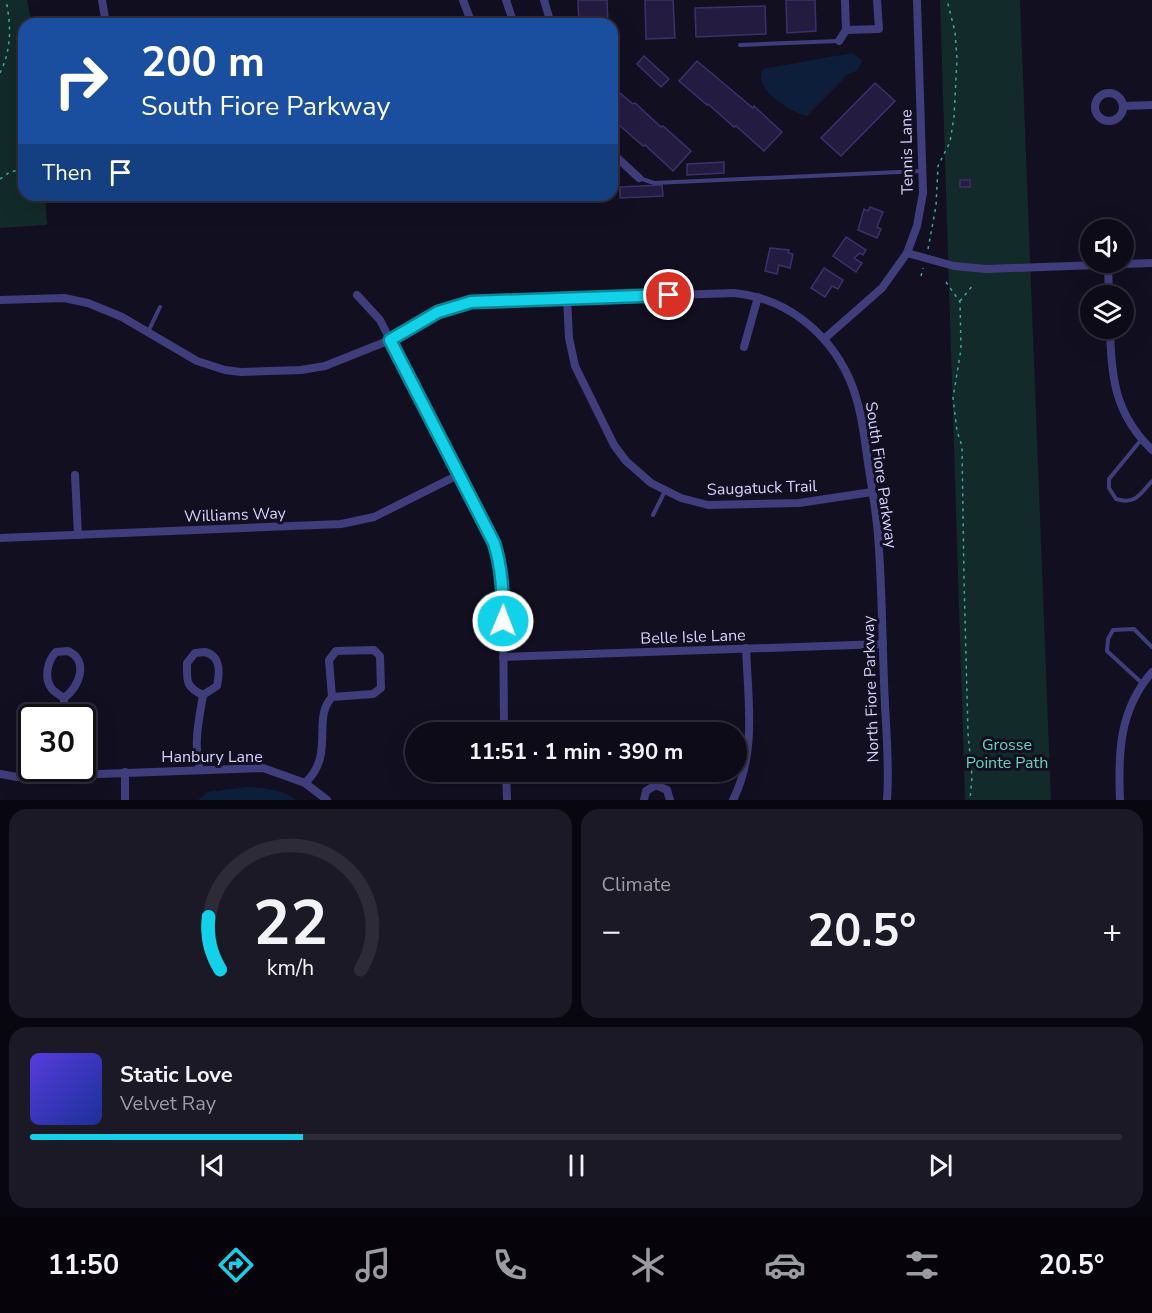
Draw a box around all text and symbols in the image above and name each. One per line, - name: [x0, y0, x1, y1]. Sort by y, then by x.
- text: 200 m: [141, 34, 265, 91]
- icon: right: [42, 42, 120, 120]
- text: South Fiore Parkway: [141, 88, 390, 125]
- street label: Tennis Lane: [895, 109, 919, 195]
- icon: arrive: [104, 156, 137, 189]
- text: Then: [42, 158, 92, 188]
- map controls: [1080, 219, 1134, 339]
- button: sound: [1080, 219, 1134, 273]
- pin: [643, 269, 694, 320]
- icon: arrive: [652, 278, 685, 311]
- button: layers: [1080, 285, 1134, 339]
- street label: South Fiore Parkway: [860, 400, 902, 550]
- street label: Saugatuck Trail: [707, 475, 818, 501]
- street label: Williams Way: [184, 502, 287, 528]
- position arrow: [471, 589, 535, 653]
- street label: North Fiore Parkway: [857, 614, 885, 763]
- street label: Belle Isle Lane: [640, 624, 746, 650]
- speed limit sign: 30: [18, 704, 96, 782]
- park label: Grosse Pointe Path: [966, 734, 1048, 774]
- text: 11:51 · 1 min · 390 m: [469, 737, 683, 767]
- street label: Hanbury Lane: [161, 746, 263, 768]
- text: Climate: [602, 871, 671, 898]
- text: 22: [253, 881, 328, 966]
- text: 20.5°: [807, 901, 916, 962]
- text: −: [602, 909, 621, 954]
- text: +: [1102, 909, 1122, 954]
- text: km/h: [267, 954, 314, 984]
- text: Static Love: [120, 1060, 233, 1090]
- text: Velvet Ray: [120, 1090, 216, 1117]
- icon: previous: [196, 1149, 229, 1182]
- icon: pause: [560, 1149, 593, 1182]
- icon: next: [924, 1149, 957, 1182]
- icon: directions: [215, 1244, 257, 1286]
- icon: music: [352, 1244, 394, 1286]
- icon: phone: [489, 1244, 531, 1286]
- icon: climate: [627, 1244, 669, 1286]
- icon: car: [764, 1244, 806, 1286]
- icon: filters: [901, 1244, 943, 1286]
- text: 11:50: [48, 1247, 119, 1284]
- text: 20.5°: [1039, 1247, 1104, 1284]

